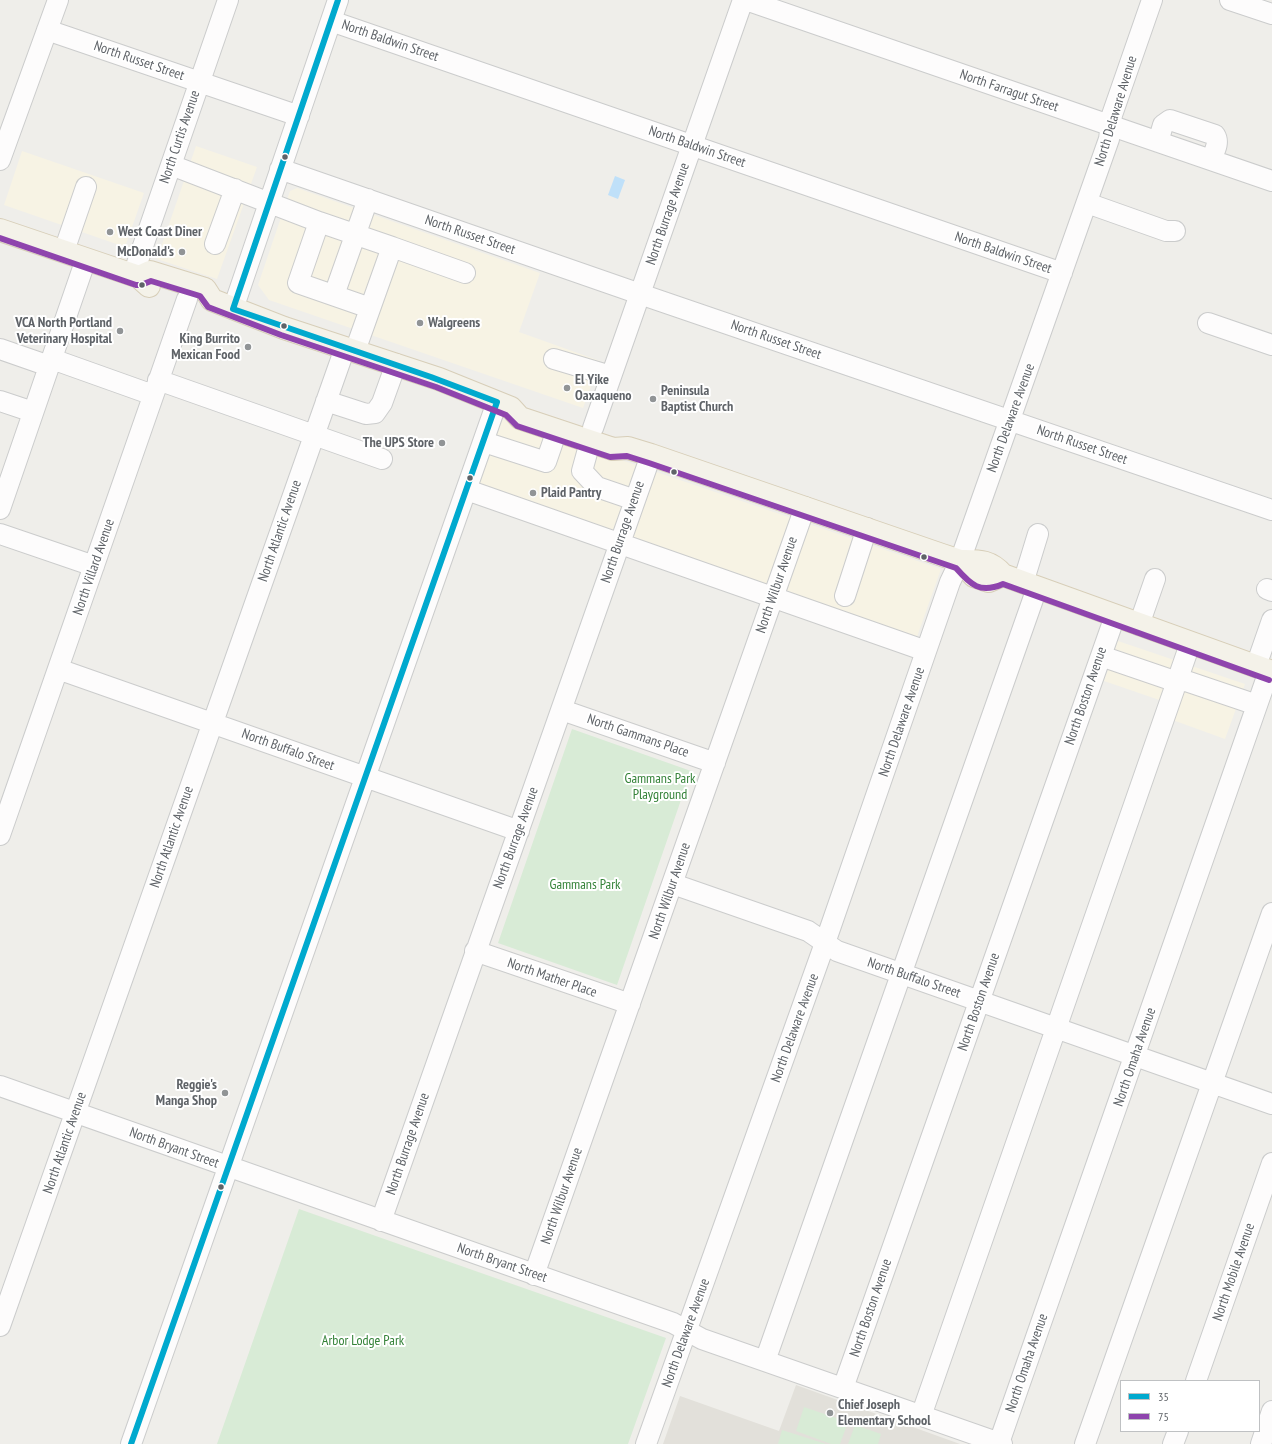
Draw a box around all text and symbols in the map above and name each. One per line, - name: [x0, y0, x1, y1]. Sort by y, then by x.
- street label: North Baldwin Street: [339, 17, 441, 65]
- street label: North Russet Street: [92, 38, 186, 84]
- street label: North Delaware Avenue: [1091, 54, 1141, 168]
- street label: North Farragut Street: [957, 66, 1061, 116]
- street label: North Curtis Avenue: [156, 88, 204, 186]
- street label: North Baldwin Street: [646, 123, 748, 171]
- unlabelled marker: [280, 152, 290, 162]
- street label: North Burrage Avenue: [643, 161, 693, 267]
- street label: North Russet Street: [423, 212, 517, 258]
- place label: West Coast Diner: [118, 224, 202, 240]
- marker: West Coast Diner: [105, 227, 115, 237]
- street label: North Baldwin Street: [952, 229, 1054, 277]
- place label: McDonald's: [117, 244, 174, 260]
- marker: McDonald's: [177, 247, 187, 257]
- unlabelled marker: [137, 280, 147, 290]
- place label: VCA North Portland Veterinary Hospital: [15, 315, 112, 348]
- place label: Walgreens: [428, 315, 480, 331]
- street label: North Russet Street: [729, 317, 823, 363]
- marker: Walgreens: [415, 318, 425, 328]
- unlabelled marker: [279, 321, 289, 331]
- marker: VCA North Portland Veterinary Hospital: [115, 326, 125, 336]
- place label: King Burrito Mexican Food: [171, 331, 240, 364]
- marker: King Burrito Mexican Food: [243, 342, 253, 352]
- street label: North Delaware Avenue: [984, 361, 1038, 475]
- place label: El Yike Oaxaqueno: [575, 372, 631, 404]
- marker: El Yike Oaxaqueno: [562, 383, 572, 393]
- place label: Peninsula Baptist Church: [661, 383, 733, 416]
- marker: Peninsula Baptist Church: [648, 394, 658, 404]
- street label: North Russet Street: [1035, 422, 1129, 468]
- place label: The UPS Store: [363, 435, 434, 451]
- marker: The UPS Store: [437, 438, 447, 448]
- unlabelled marker: [669, 467, 679, 477]
- unlabelled marker: [465, 473, 475, 483]
- street label: North Atlantic Avenue: [255, 478, 305, 584]
- street label: North Burrage Avenue: [598, 479, 648, 585]
- place label: Plaid Pantry: [541, 485, 601, 501]
- marker: Plaid Pantry: [528, 488, 538, 498]
- street label: North Villard Avenue: [70, 517, 118, 617]
- street label: North Wilbur Avenue: [753, 535, 801, 635]
- unlabelled marker: [919, 552, 929, 562]
- street label: North Boston Avenue: [1061, 645, 1111, 747]
- street label: North Delaware Avenue: [875, 665, 929, 779]
- street label: North Gammans Place: [585, 711, 691, 761]
- street label: North Buffalo Street: [239, 725, 337, 775]
- park label: Gammans Park Playground: [625, 771, 695, 804]
- street label: North Atlantic Avenue: [147, 784, 197, 890]
- street label: North Burrage Avenue: [490, 785, 542, 891]
- street label: North Wilbur Avenue: [646, 841, 694, 941]
- park label: Gammans Park: [550, 877, 620, 893]
- street label: North Boston Avenue: [954, 951, 1004, 1053]
- street label: North Buffalo Street: [865, 954, 963, 1002]
- street label: North Mather Place: [505, 955, 599, 1001]
- street label: North Delaware Avenue: [768, 971, 822, 1085]
- street label: North Omaha Avenue: [1110, 1005, 1160, 1109]
- place label: Reggie's Manga Shop: [156, 1077, 217, 1110]
- marker: Reggie's Manga Shop: [220, 1088, 230, 1098]
- street label: North Atlantic Avenue: [40, 1090, 90, 1196]
- street label: North Burrage Avenue: [383, 1091, 433, 1197]
- street label: North Bryant Street: [127, 1124, 221, 1172]
- street label: North Wilbur Avenue: [538, 1146, 586, 1246]
- unlabelled marker: [216, 1182, 226, 1192]
- street label: North Mobile Avenue: [1209, 1221, 1259, 1323]
- street label: North Bryant Street: [455, 1240, 549, 1286]
- street label: North Boston Avenue: [846, 1257, 896, 1359]
- street label: North Delaware Avenue: [659, 1276, 713, 1390]
- street label: North Omaha Avenue: [1002, 1311, 1052, 1415]
- park label: Arbor Lodge Park: [322, 1333, 404, 1349]
- legend: [1120, 1380, 1260, 1432]
- text: 35: [1158, 1389, 1169, 1404]
- place label: Chief Joseph Elementary School: [838, 1397, 931, 1430]
- marker: Chief Joseph Elementary School: [825, 1408, 835, 1418]
- text: 75: [1158, 1409, 1169, 1424]

